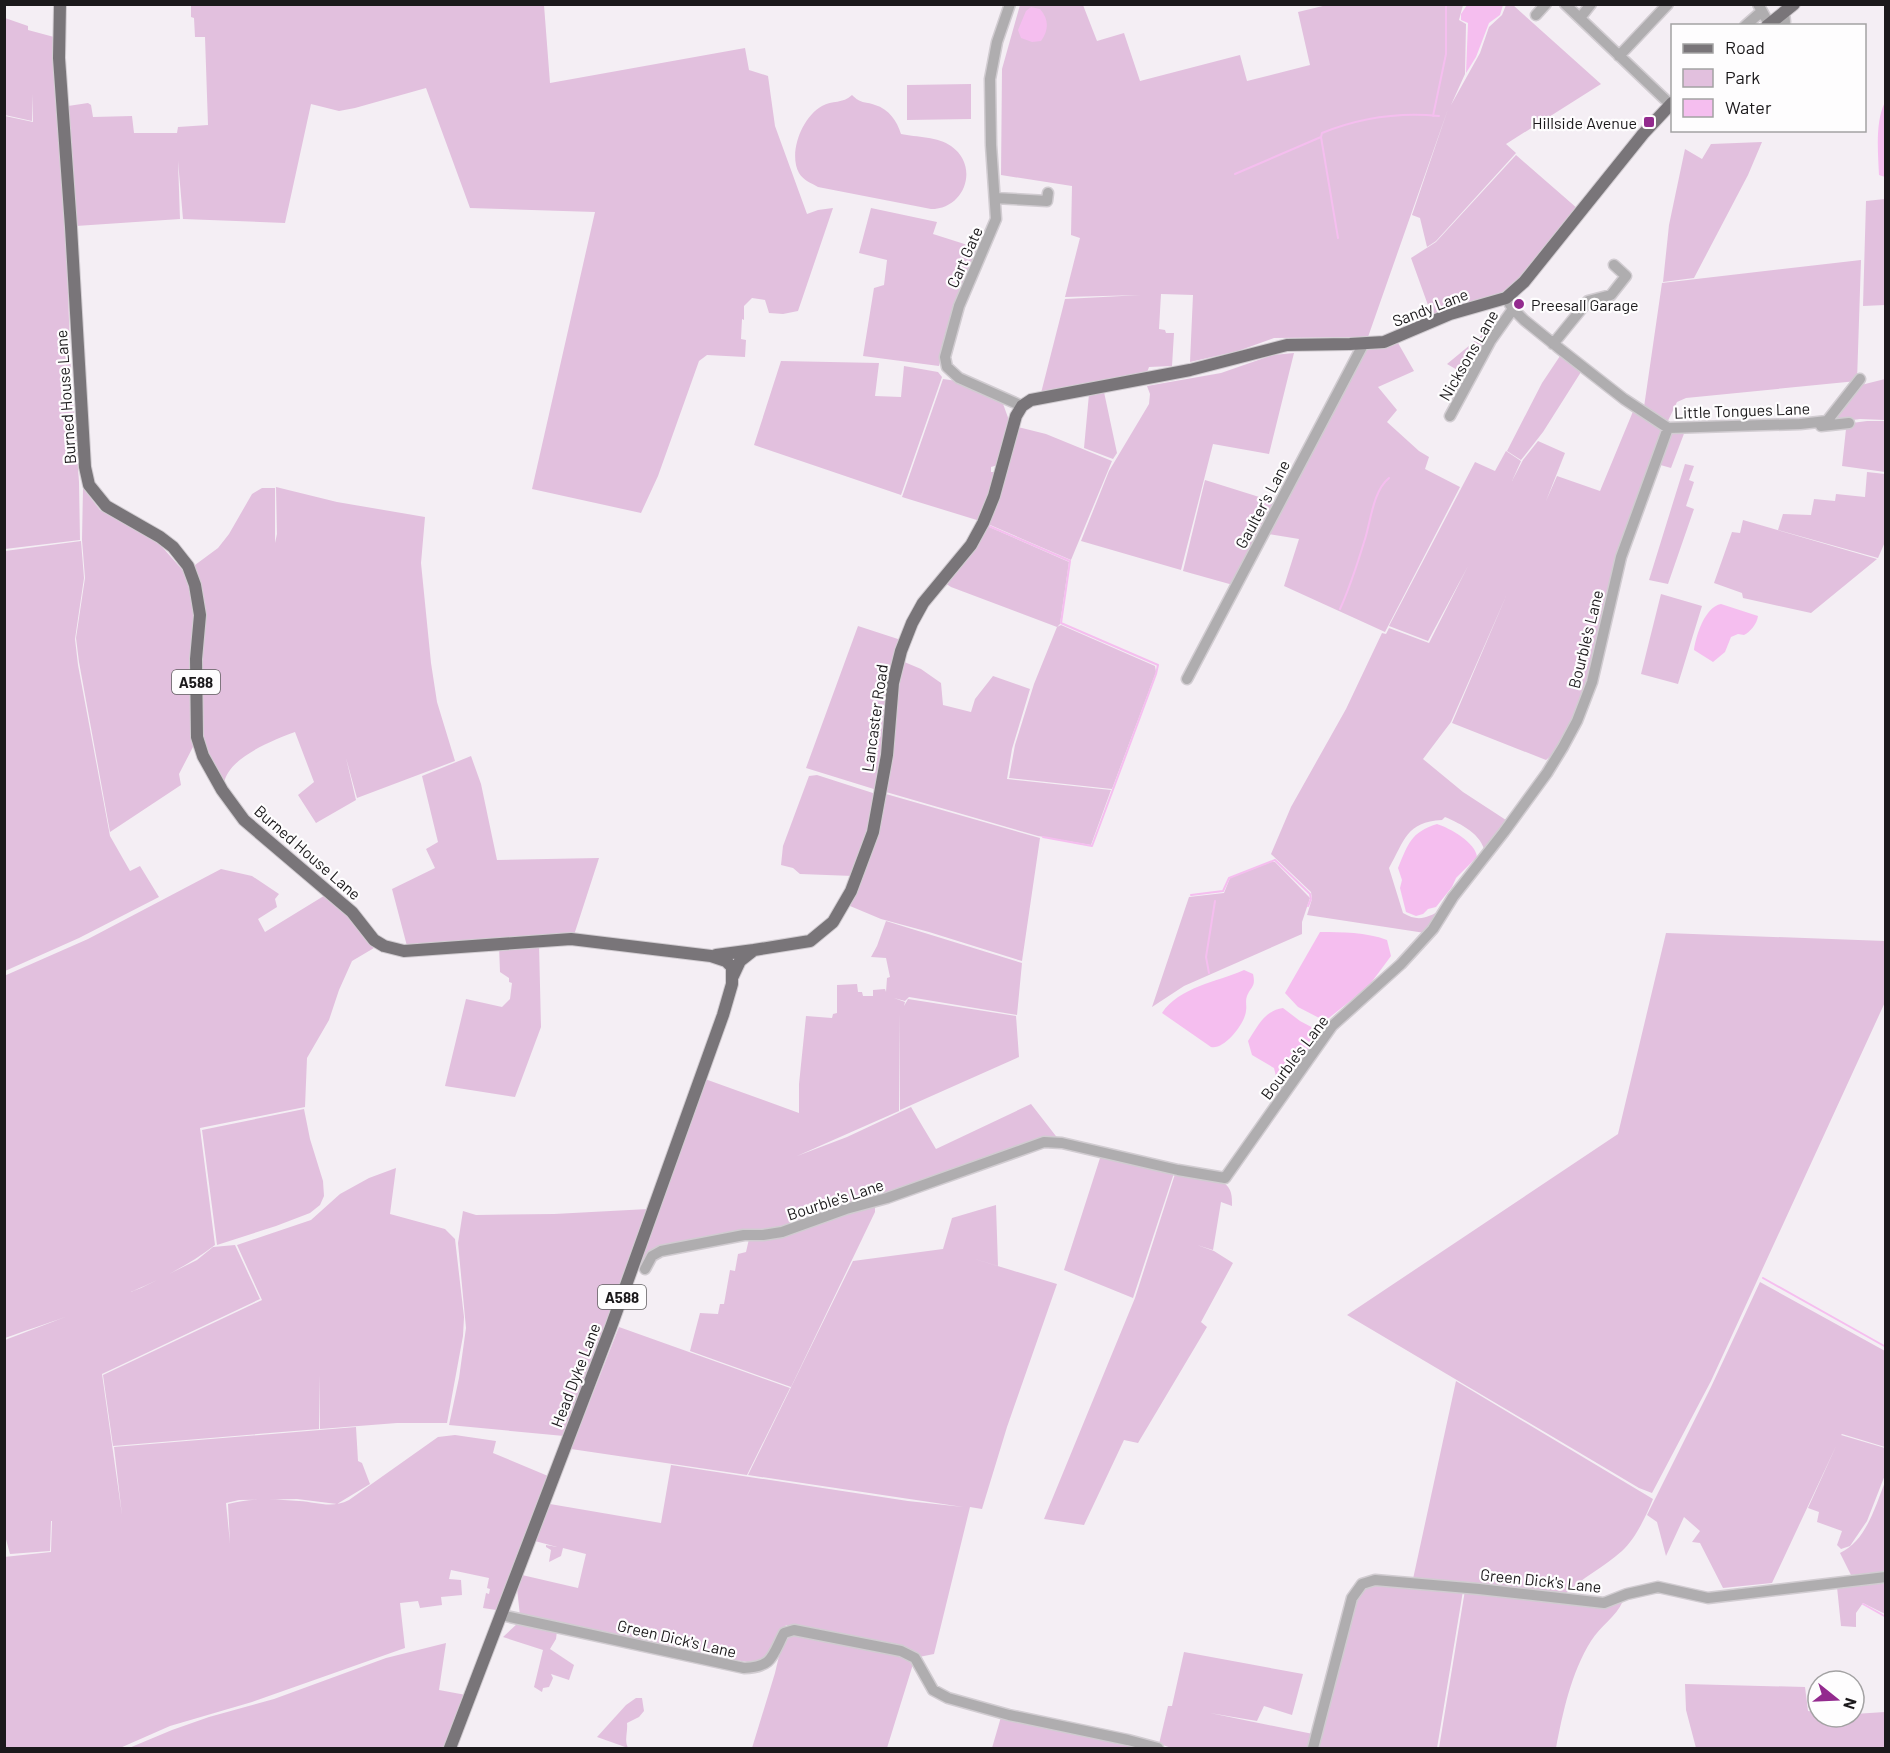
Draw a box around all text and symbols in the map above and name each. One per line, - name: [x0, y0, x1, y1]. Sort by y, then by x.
- legend: [1671, 24, 1866, 132]
- text: Road: [1725, 36, 1765, 58]
- text: Park: [1725, 66, 1760, 88]
- text: Water: [1725, 96, 1772, 118]
- place label: Hillside Avenue: [1532, 113, 1637, 132]
- marker: Hillside Avenue: [1642, 115, 1656, 129]
- street label: Cart Gate: [942, 224, 986, 290]
- street label: Sandy Lane: [1389, 284, 1471, 330]
- place label: Preesall Garage: [1531, 295, 1639, 314]
- marker: Preesall Garage: [1512, 297, 1526, 311]
- street label: Nicksons Lane: [1434, 306, 1502, 404]
- street label: Burned House Lane: [51, 329, 79, 465]
- street label: Little Tongues Lane: [1674, 398, 1810, 422]
- street label: Gaulter's Lane: [1231, 457, 1293, 551]
- street label: Bourble's Lane: [1564, 588, 1606, 690]
- street label: Lancaster Road: [857, 663, 891, 773]
- road number: A588: [172, 670, 220, 694]
- street label: Burned House Lane: [251, 801, 365, 903]
- street label: Bourble's Lane: [1256, 1011, 1332, 1103]
- street label: Bourble's Lane: [784, 1174, 886, 1224]
- road number: A588: [598, 1285, 646, 1309]
- street label: Head Dyke Lane: [546, 1320, 604, 1430]
- street label: Green Dick's Lane: [1480, 1564, 1602, 1596]
- street label: Green Dick's Lane: [616, 1615, 738, 1661]
- north arrow: [1806, 1669, 1866, 1729]
- text: N: [1840, 1696, 1861, 1712]

